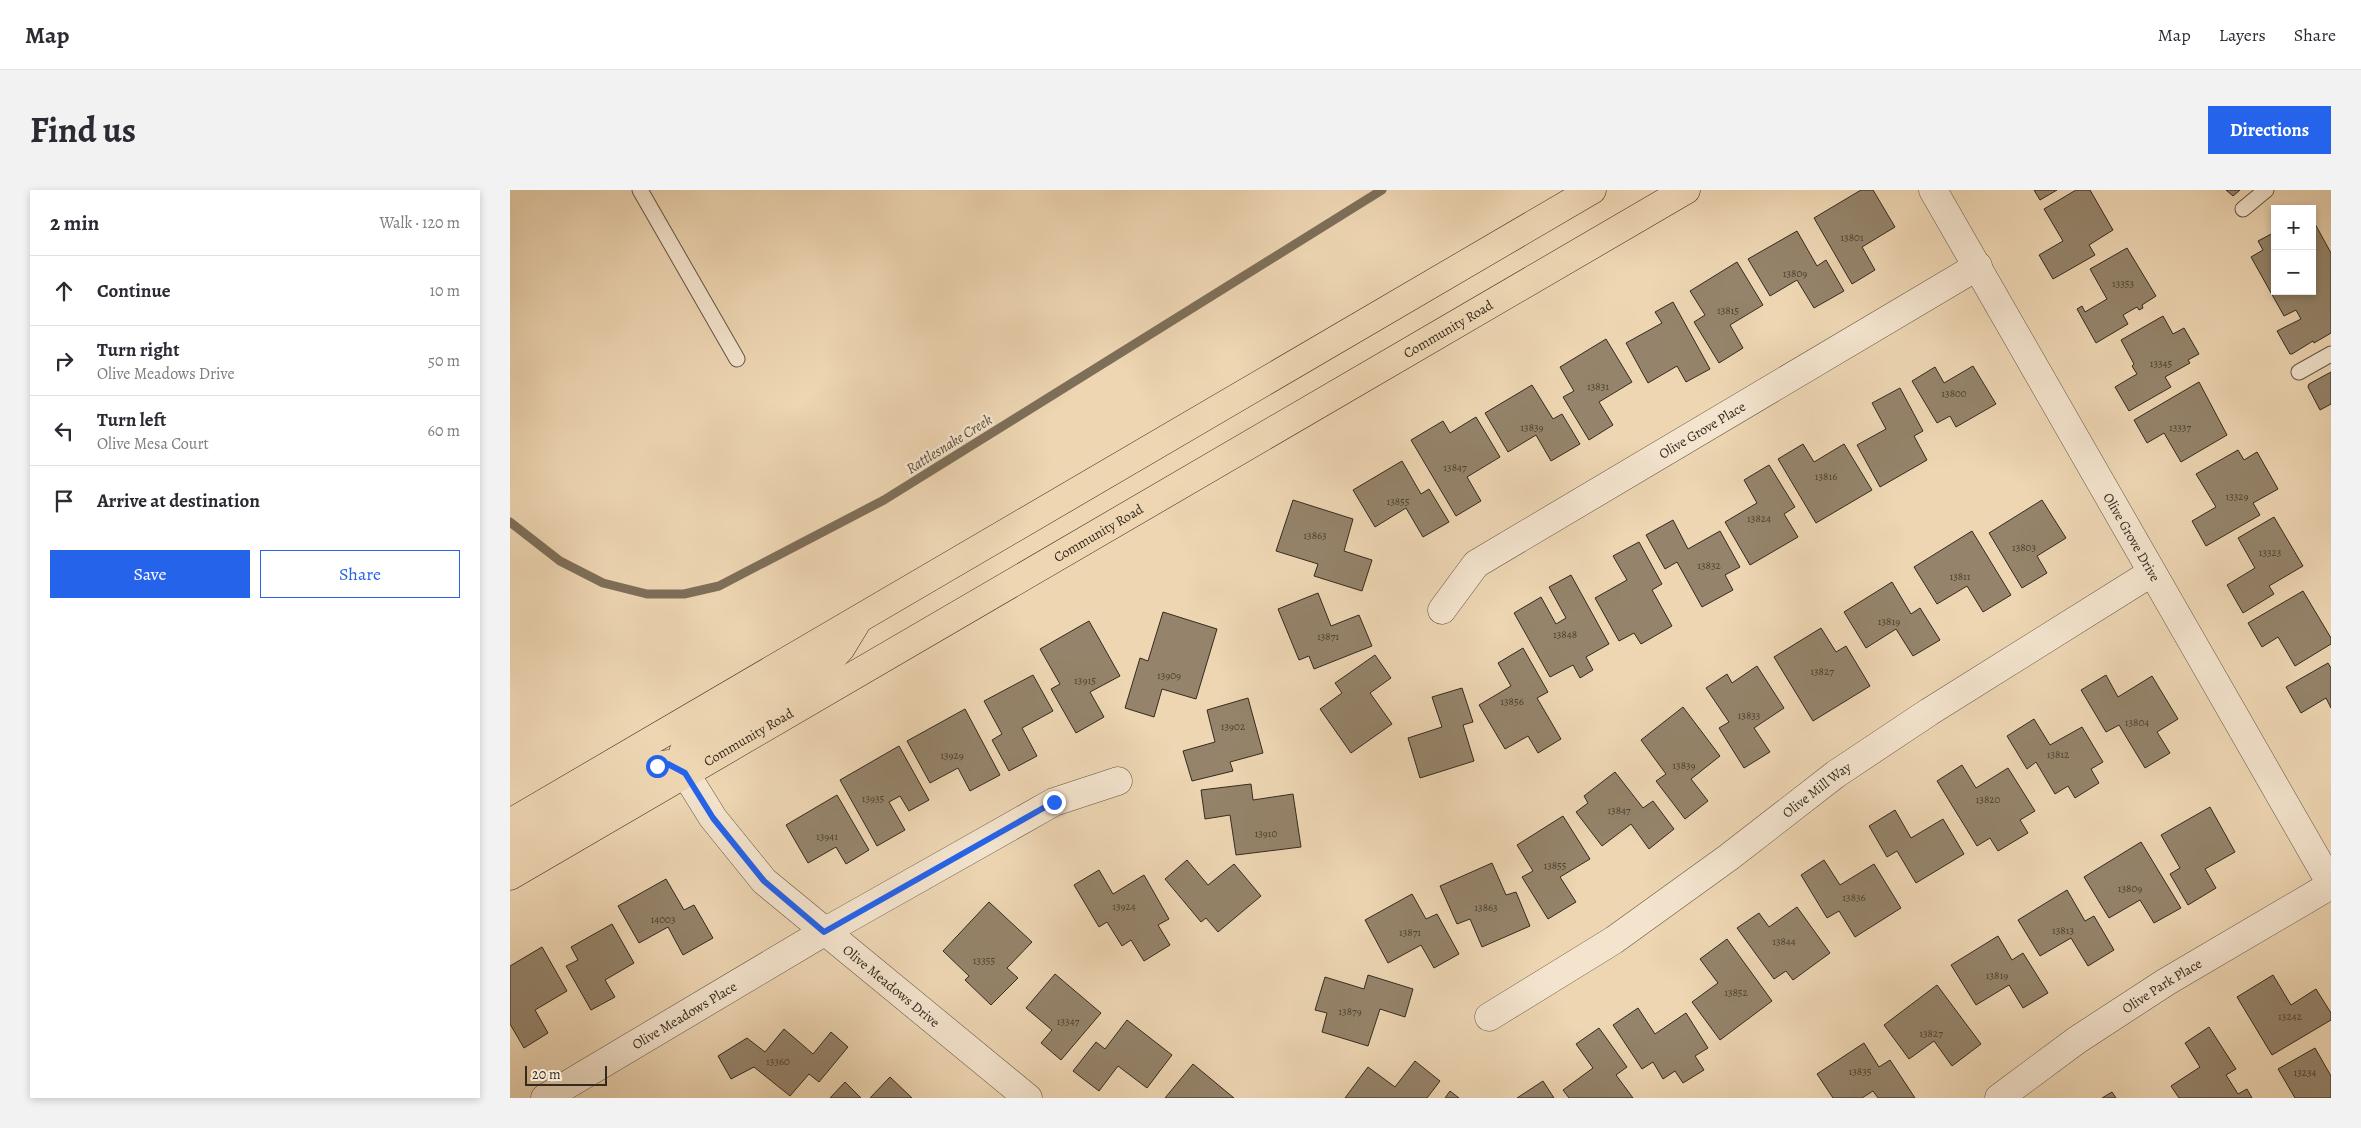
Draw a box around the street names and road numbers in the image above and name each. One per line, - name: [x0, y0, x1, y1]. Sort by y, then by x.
- street label: Community Road: [1400, 295, 1497, 362]
- street label: Olive Grove Place: [1655, 397, 1749, 463]
- street label: Olive Grove Drive: [2099, 489, 2165, 585]
- street label: Community Road: [1050, 499, 1147, 566]
- street label: Community Road: [700, 703, 797, 771]
- street label: Olive Mill Way: [1778, 757, 1855, 822]
- street label: Olive Meadows Drive: [839, 940, 944, 1031]
- street label: Olive Park Place: [2118, 954, 2205, 1018]
- street label: Olive Meadows Place: [628, 977, 740, 1054]

